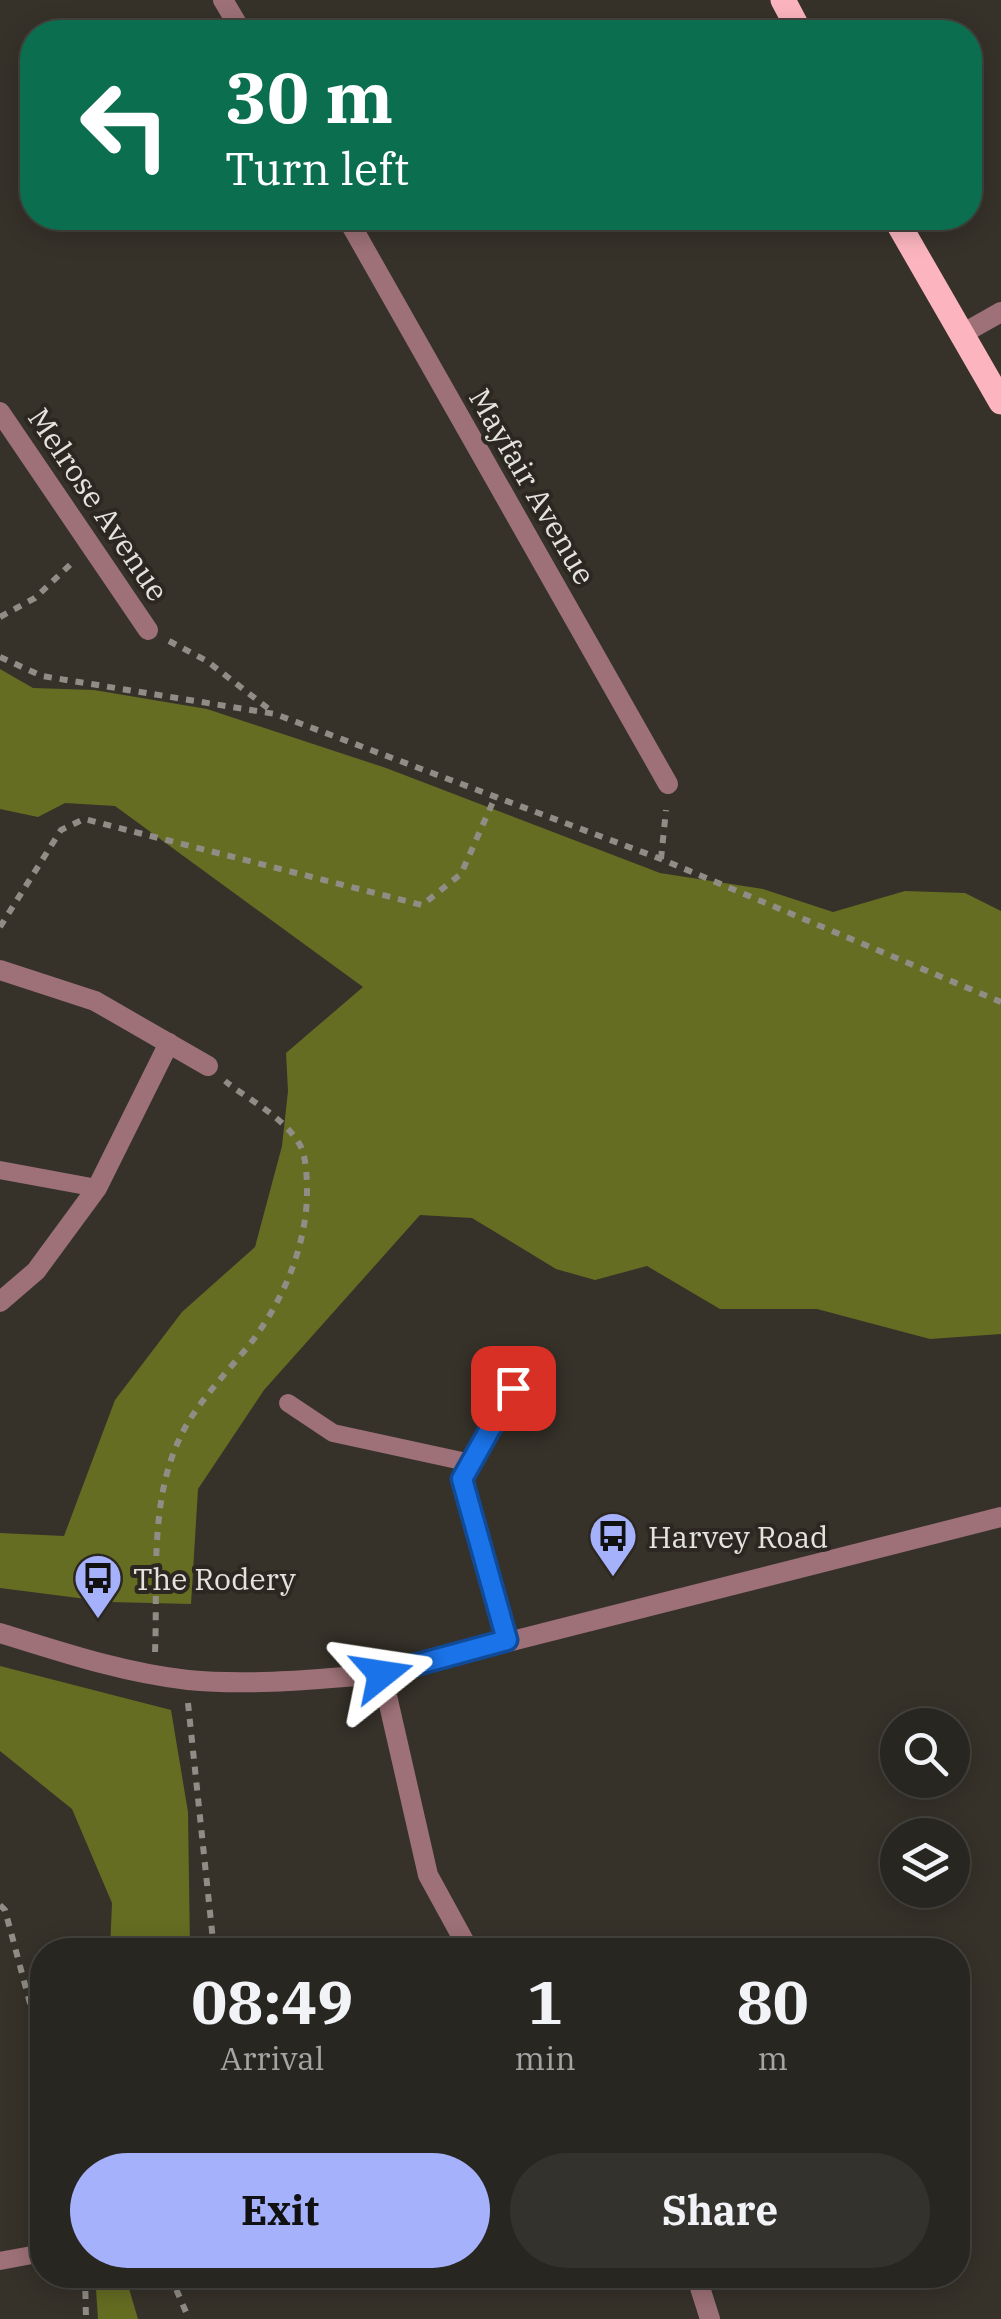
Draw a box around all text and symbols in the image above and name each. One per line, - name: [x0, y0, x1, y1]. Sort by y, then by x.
- text: 30 m: [225, 51, 393, 142]
- icon: left: [60, 60, 190, 190]
- text: Turn left: [225, 139, 409, 197]
- street label: Mayfair Avenue: [461, 381, 605, 591]
- street label: Melrose Avenue: [20, 400, 178, 608]
- pin: [471, 1346, 556, 1431]
- icon: arrive: [486, 1361, 541, 1416]
- bus stop icon: Harvey Road: [587, 1510, 639, 1578]
- place label: Harvey Road: [648, 1517, 828, 1556]
- bus stop icon: The Rodery: [72, 1552, 124, 1620]
- place label: The Rodery: [133, 1559, 296, 1598]
- position arrow: [330, 1622, 434, 1726]
- map controls: [880, 1708, 970, 1908]
- button: search: [880, 1708, 970, 1798]
- button: layers: [880, 1818, 970, 1908]
- text: 08:49: [191, 1962, 353, 2041]
- text: 1: [527, 1962, 563, 2041]
- text: 80: [737, 1962, 809, 2041]
- text: Arrival: [220, 2037, 324, 2079]
- text: min: [515, 2037, 576, 2079]
- text: m: [758, 2037, 788, 2079]
- button: Exit: [70, 2153, 490, 2268]
- button: Share: [510, 2153, 930, 2268]

